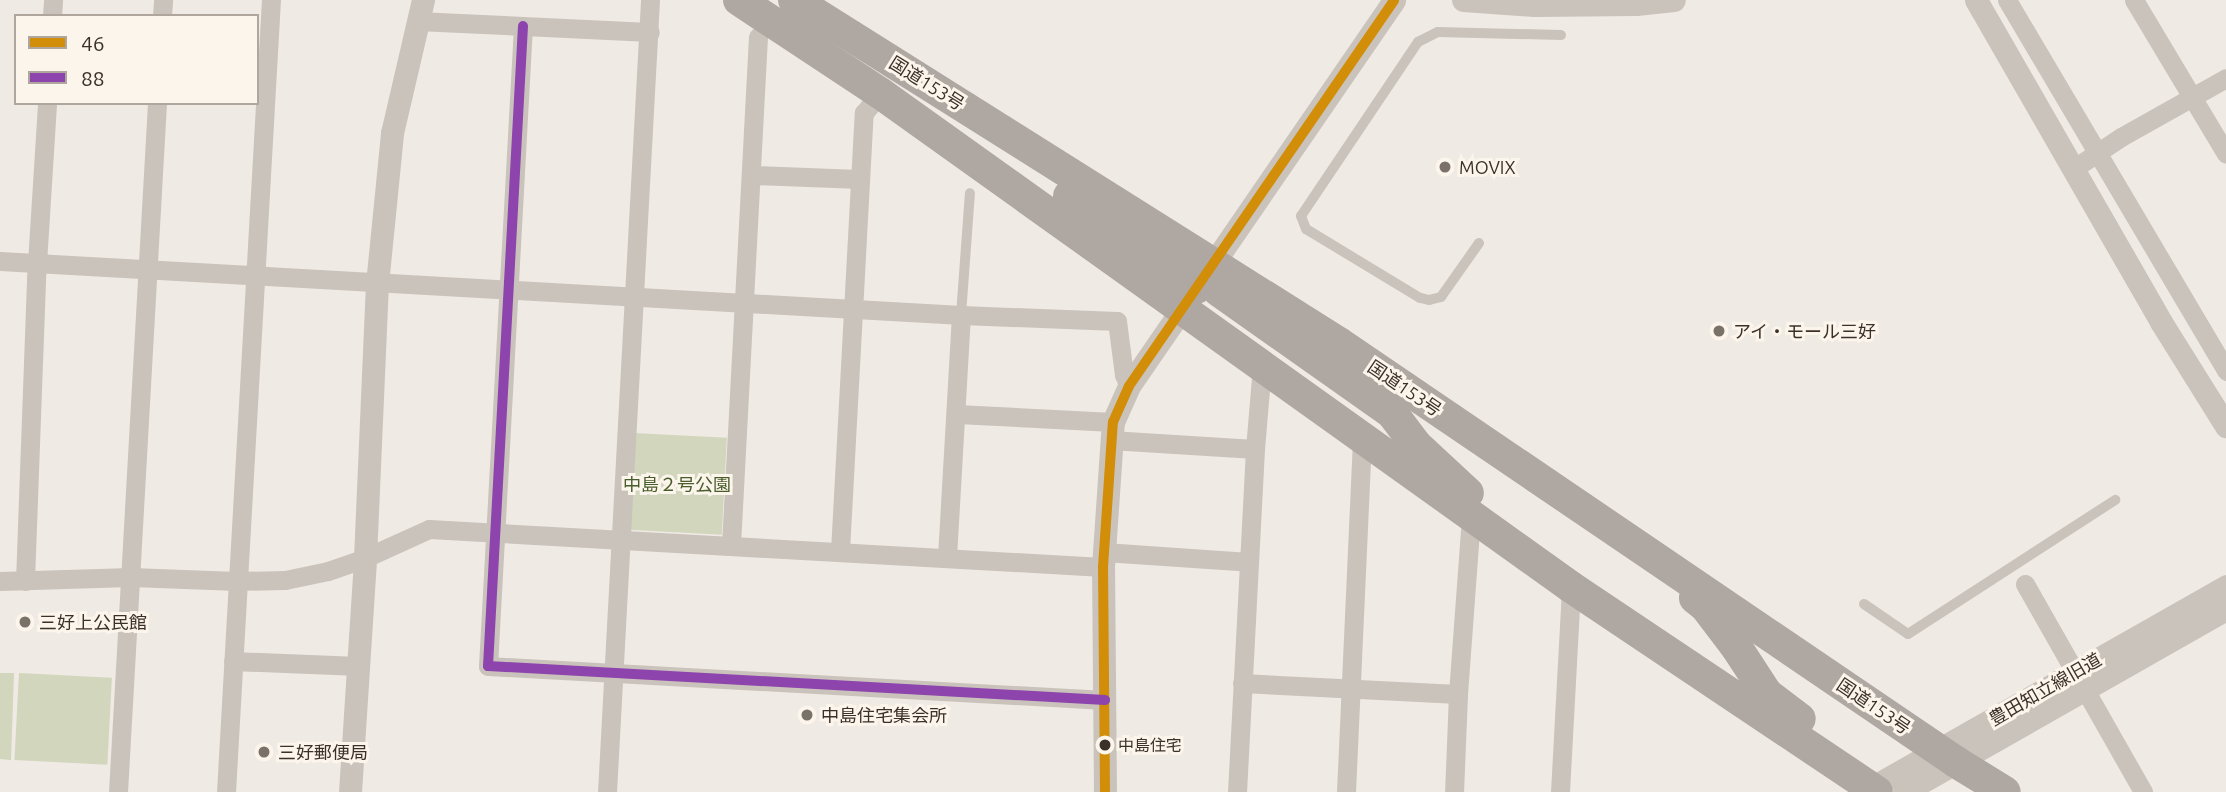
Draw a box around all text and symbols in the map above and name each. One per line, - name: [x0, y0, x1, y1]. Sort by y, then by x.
- legend: [14, 14, 259, 105]
- text: 46: [81, 31, 105, 55]
- street label: 国道153号: [885, 51, 969, 115]
- text: 88: [81, 66, 105, 90]
- place label: MOVIX: [1459, 156, 1516, 178]
- marker: MOVIX: [1437, 159, 1453, 175]
- place label: アイ・モール三好: [1733, 320, 1877, 342]
- marker: アイ・モール三好: [1711, 323, 1727, 339]
- street label: 国道153号: [1364, 355, 1446, 421]
- park label: 中島２号公園: [623, 473, 731, 495]
- place label: 三好上公民館: [39, 611, 147, 633]
- marker: 三好上公民館: [17, 614, 33, 630]
- street label: 豊田知立線旧道: [1985, 648, 2105, 730]
- street label: 国道153号: [1833, 673, 1915, 739]
- place label: 中島住宅集会所: [821, 704, 947, 726]
- marker: 中島住宅集会所: [799, 707, 815, 723]
- place label: 中島住宅: [1118, 735, 1182, 755]
- marker: 中島住宅: [1098, 738, 1112, 752]
- place label: 三好郵便局: [278, 741, 368, 763]
- marker: 三好郵便局: [256, 744, 272, 760]

